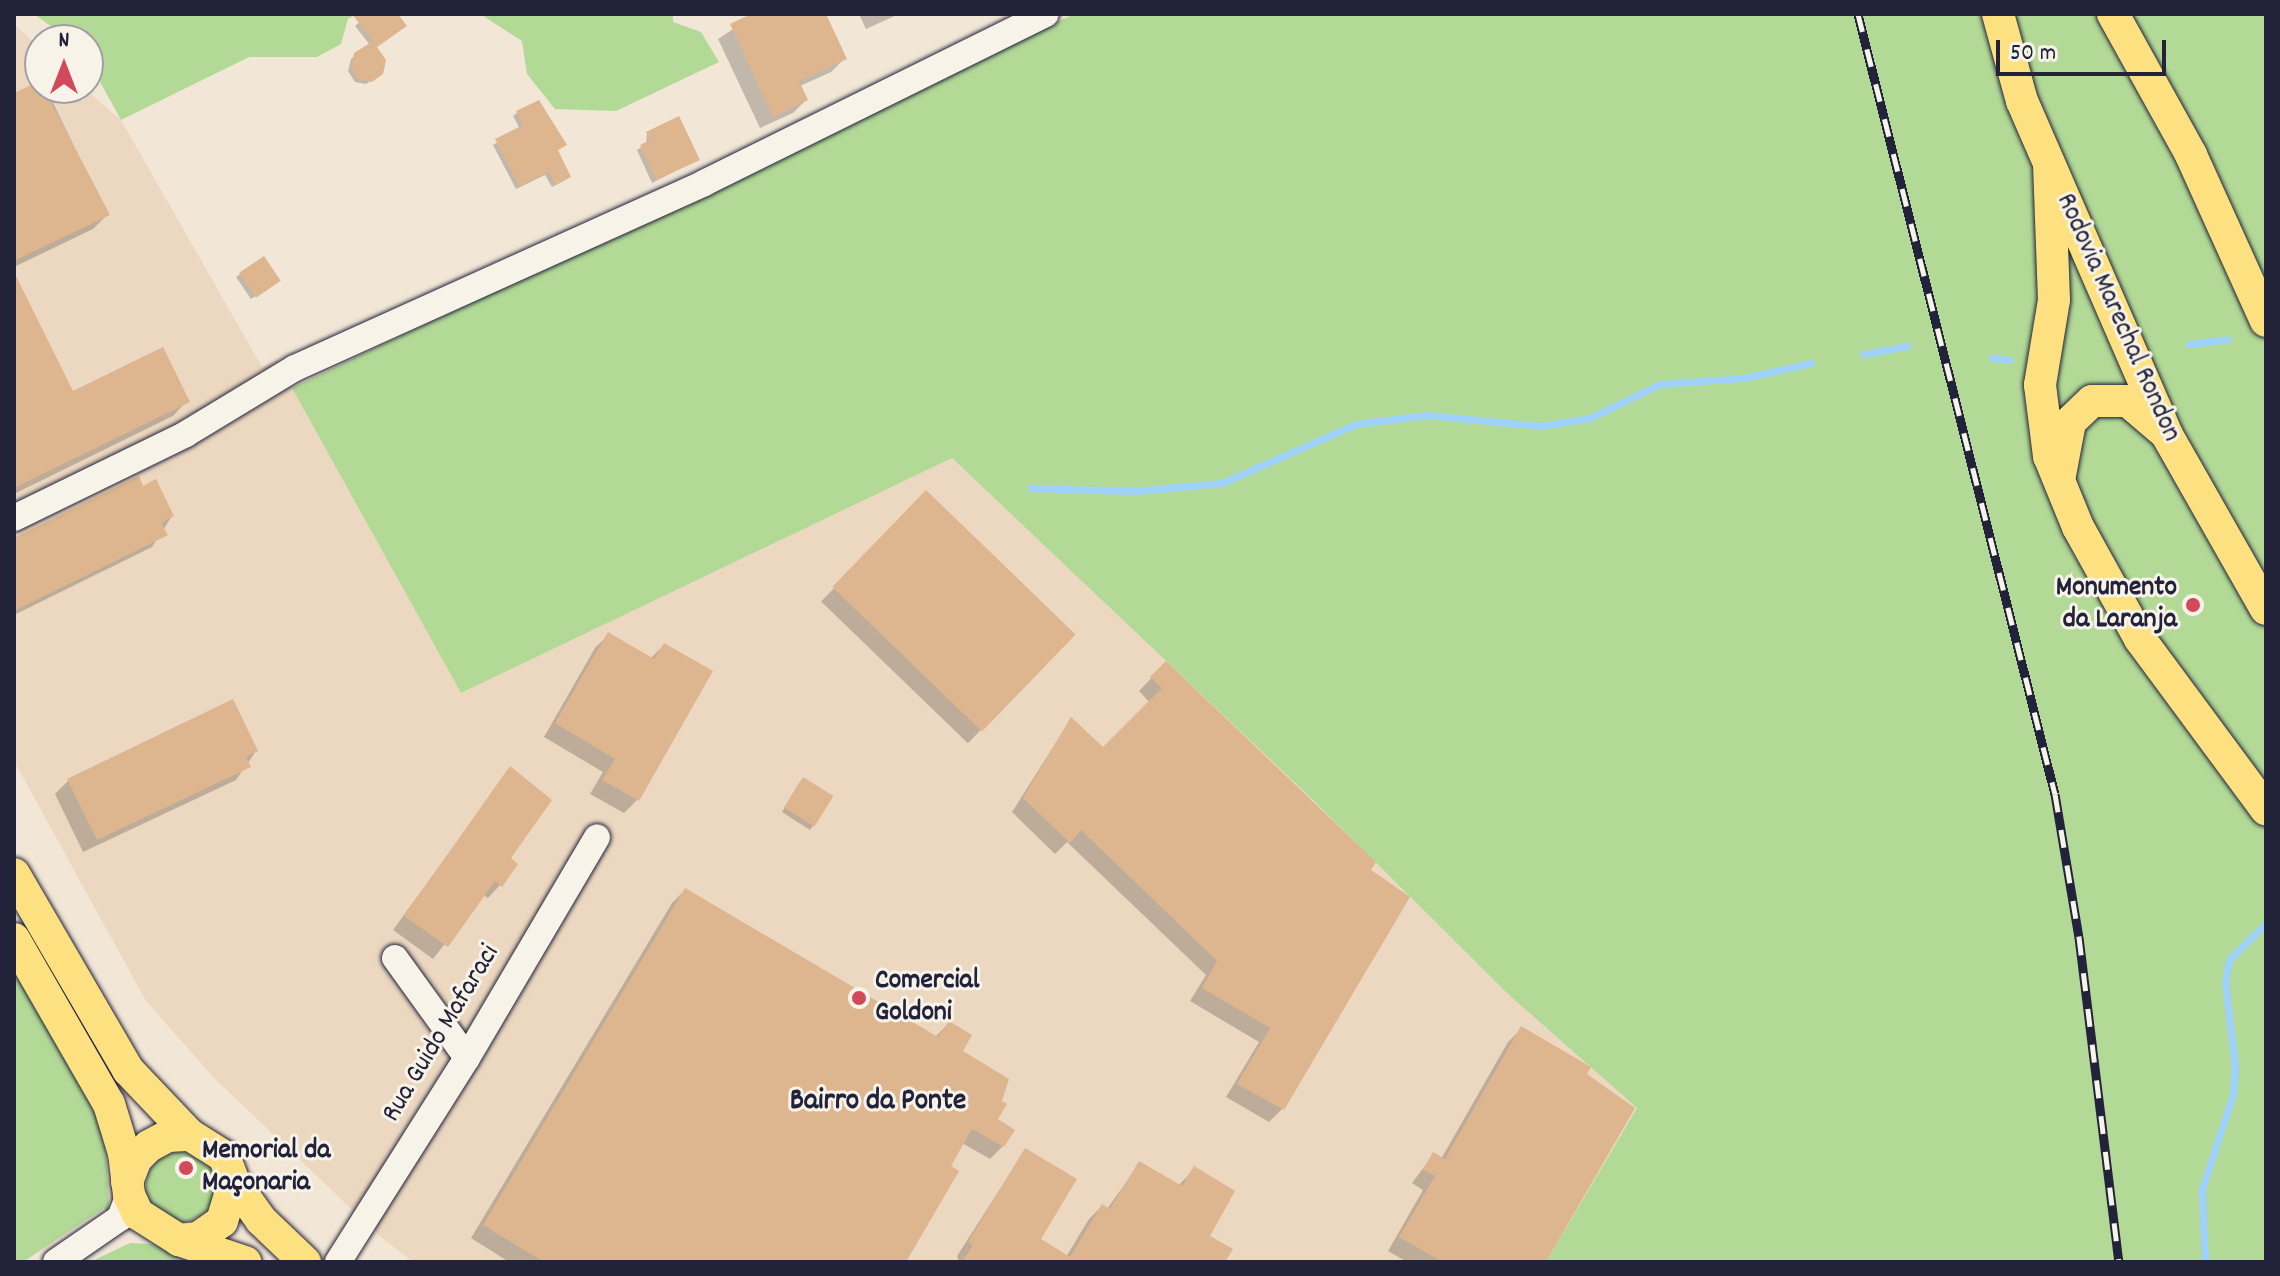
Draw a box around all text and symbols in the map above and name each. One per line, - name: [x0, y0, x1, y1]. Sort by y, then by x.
- north arrow: [24, 24, 104, 104]
- scale bar: [2000, 24, 2170, 74]
- text: N: [59, 26, 69, 57]
- text: 50 m: [2010, 37, 2056, 71]
- street label: Rodovia Marechal Rondon: [2047, 189, 2187, 447]
- place label: Monumento da Laranja: [2056, 572, 2177, 638]
- marker: Monumento da Laranja: [2184, 596, 2202, 614]
- street label: Rua Guido Mafaraci: [376, 939, 508, 1129]
- place label: Comercial Goldoni: [875, 965, 979, 1031]
- marker: Comercial Goldoni: [850, 989, 868, 1007]
- district label: Bairro da Ponte: [790, 1085, 966, 1121]
- place label: Memorial da Maçonaria: [202, 1135, 330, 1201]
- marker: Memorial da Maçonaria: [177, 1159, 195, 1177]

